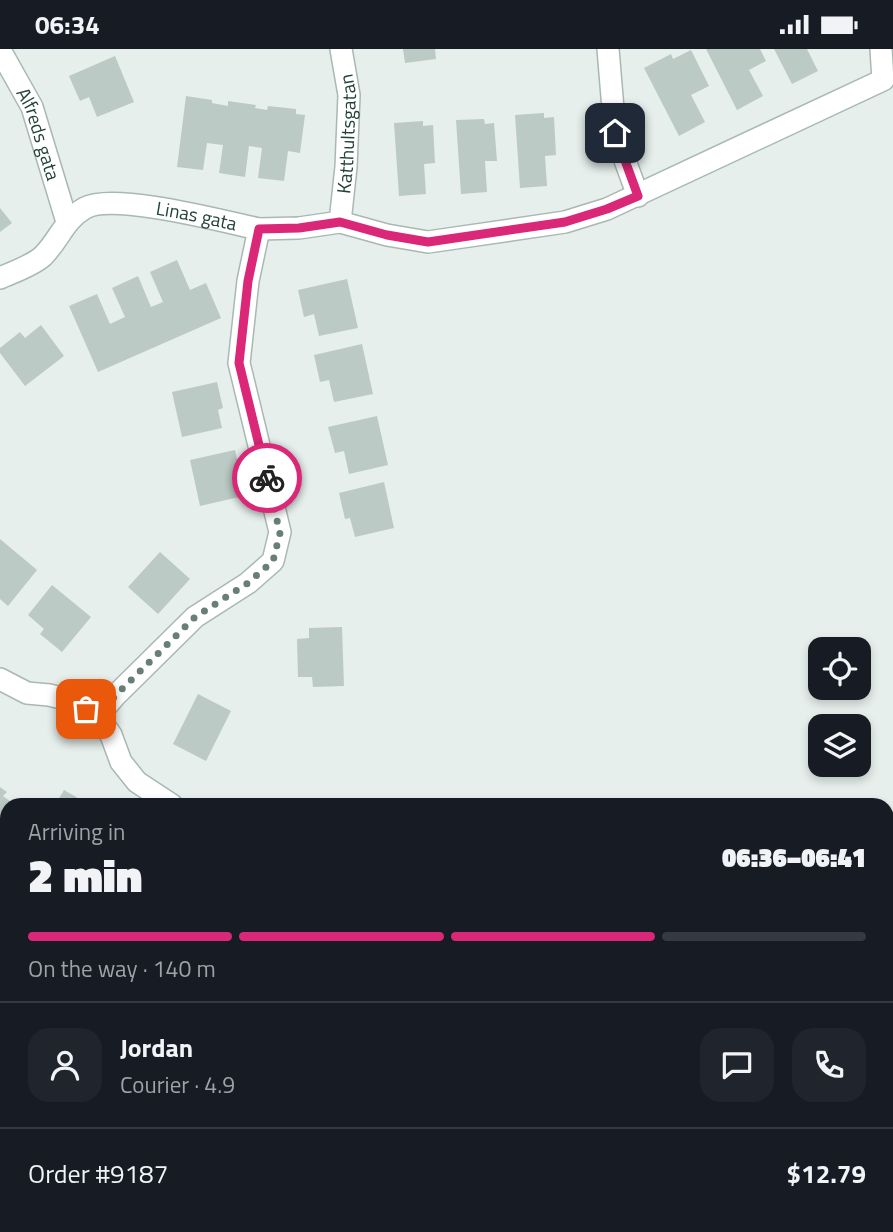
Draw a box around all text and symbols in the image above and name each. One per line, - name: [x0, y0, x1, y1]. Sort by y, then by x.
- text: 06:34: [35, 5, 100, 44]
- street label: Katthultsgatan: [328, 72, 363, 195]
- street label: Alfreds gata: [10, 82, 69, 184]
- pin: [585, 103, 645, 163]
- icon: home: [596, 114, 634, 152]
- street label: Linas gata: [154, 193, 240, 238]
- courier: [232, 443, 302, 513]
- icon: bike: [248, 459, 286, 497]
- map controls: [808, 637, 871, 777]
- button: locate: [808, 637, 871, 700]
- pin: [56, 679, 116, 739]
- icon: bag: [67, 690, 105, 728]
- button: layers: [808, 714, 871, 777]
- text: Arriving in: [28, 814, 125, 849]
- text: 06:36–06:41: [722, 838, 866, 877]
- text: 2 min: [28, 840, 142, 910]
- text: On the way · 140 m: [28, 951, 216, 986]
- button: person: [28, 1028, 102, 1102]
- text: Jordan: [120, 1028, 193, 1067]
- button: chat: [700, 1028, 774, 1102]
- button: phone: [792, 1028, 866, 1102]
- text: Courier · 4.9: [120, 1067, 235, 1102]
- text: Order #9187: [28, 1154, 168, 1193]
- text: $12.79: [787, 1154, 866, 1193]

